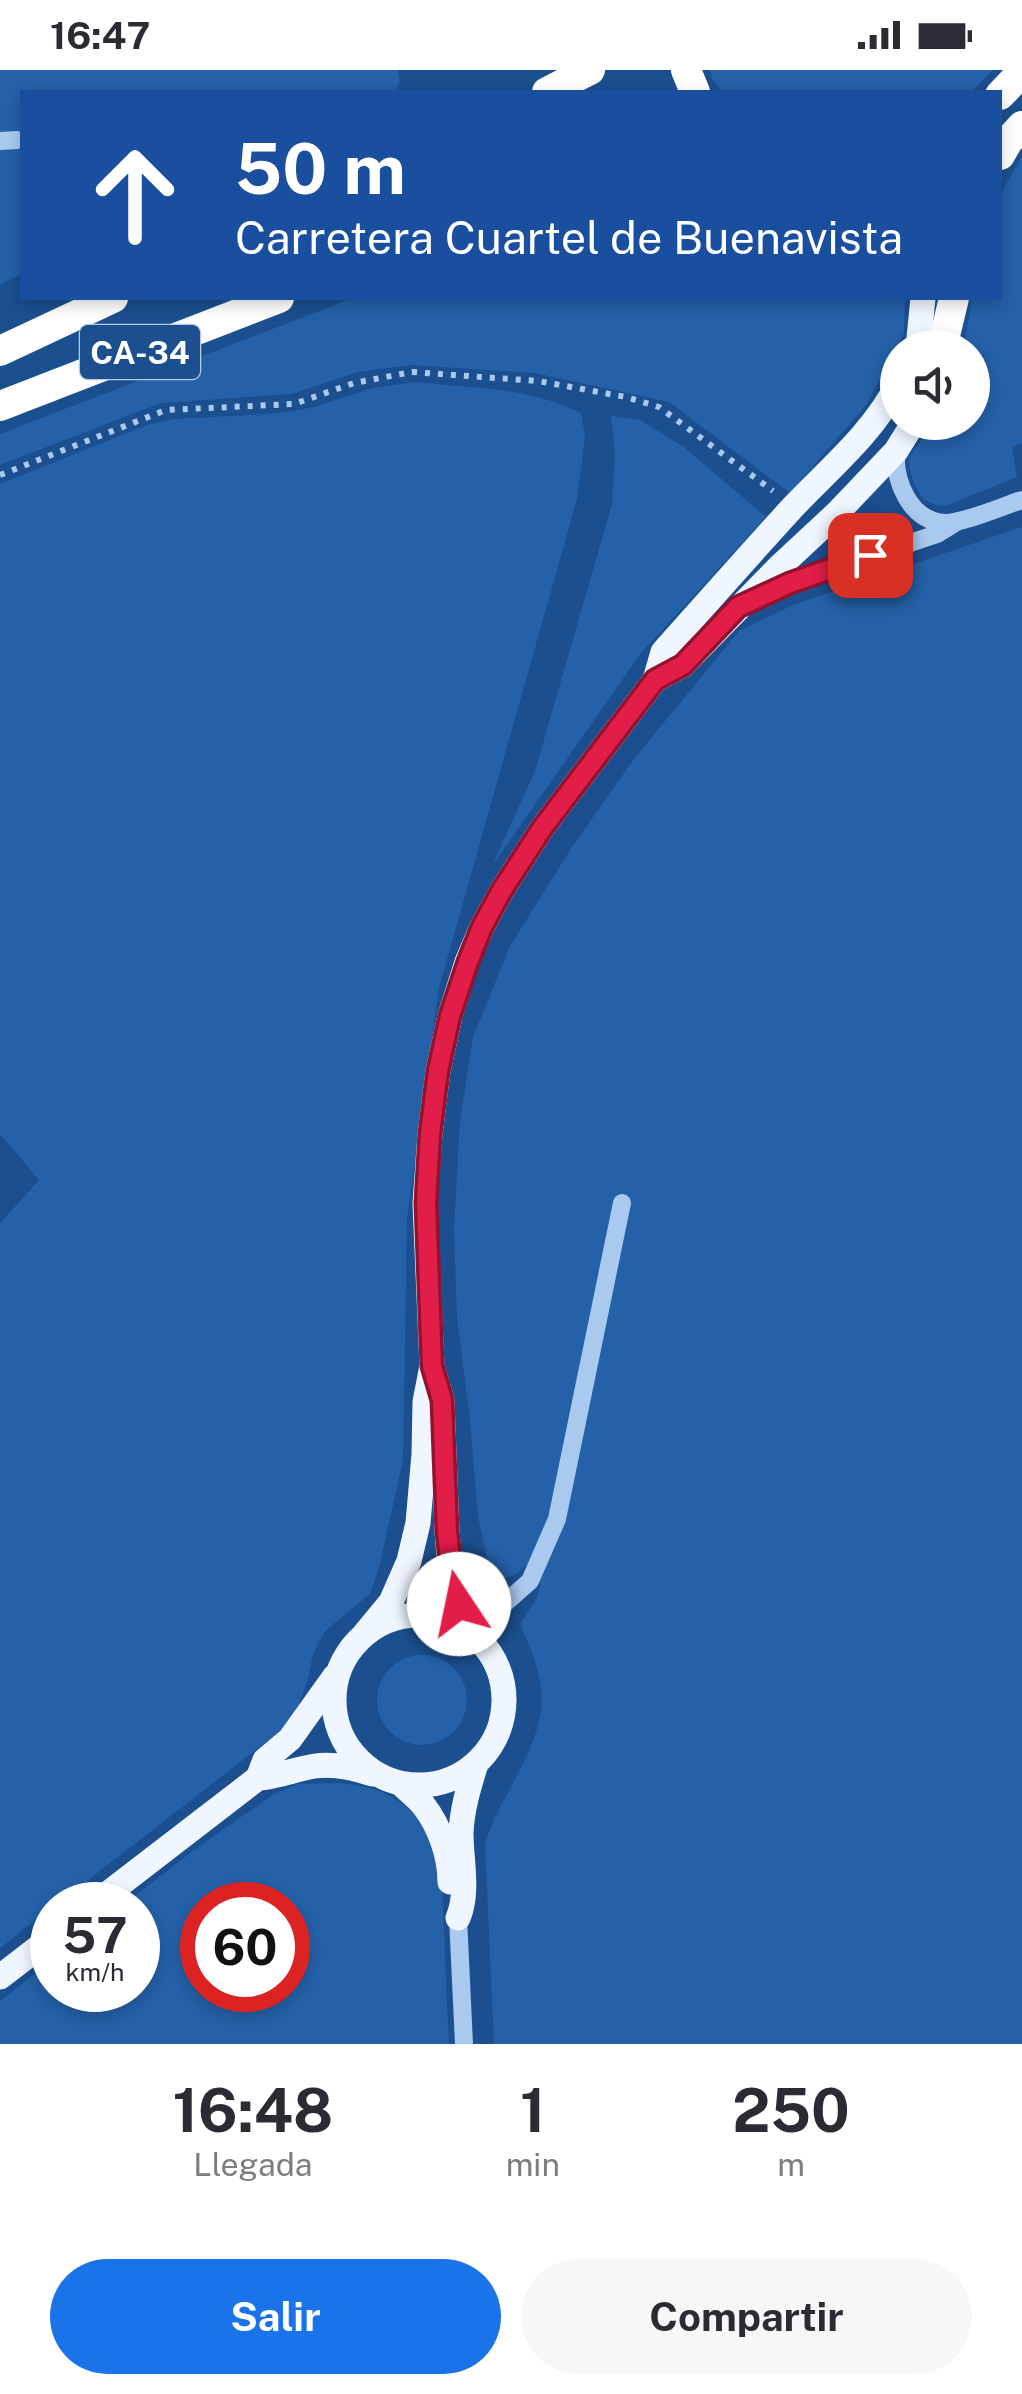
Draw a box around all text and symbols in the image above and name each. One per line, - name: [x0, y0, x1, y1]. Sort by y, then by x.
- text: 16:47: [50, 13, 150, 58]
- text: 50 m: [235, 127, 406, 210]
- icon: ahead: [70, 130, 200, 260]
- text: Carretera Cuartel de Buenavista: [235, 211, 903, 264]
- road number: CA-34: [80, 325, 200, 379]
- map controls: [880, 330, 990, 440]
- button: sound: [880, 330, 990, 440]
- pin: [828, 513, 913, 598]
- icon: arrive: [843, 528, 898, 583]
- position arrow: [407, 1552, 511, 1656]
- speed limit sign: 60: [180, 1882, 310, 2012]
- text: 57: [62, 1905, 128, 1964]
- text: km/h: [66, 1957, 124, 1987]
- text: 16:48: [172, 2075, 333, 2146]
- text: 1: [520, 2075, 546, 2146]
- text: 250: [732, 2075, 850, 2146]
- text: Llegada: [193, 2146, 312, 2183]
- text: min: [506, 2146, 560, 2183]
- text: m: [777, 2146, 805, 2183]
- button: Salir: [50, 2259, 501, 2374]
- button: Compartir: [521, 2259, 972, 2374]

